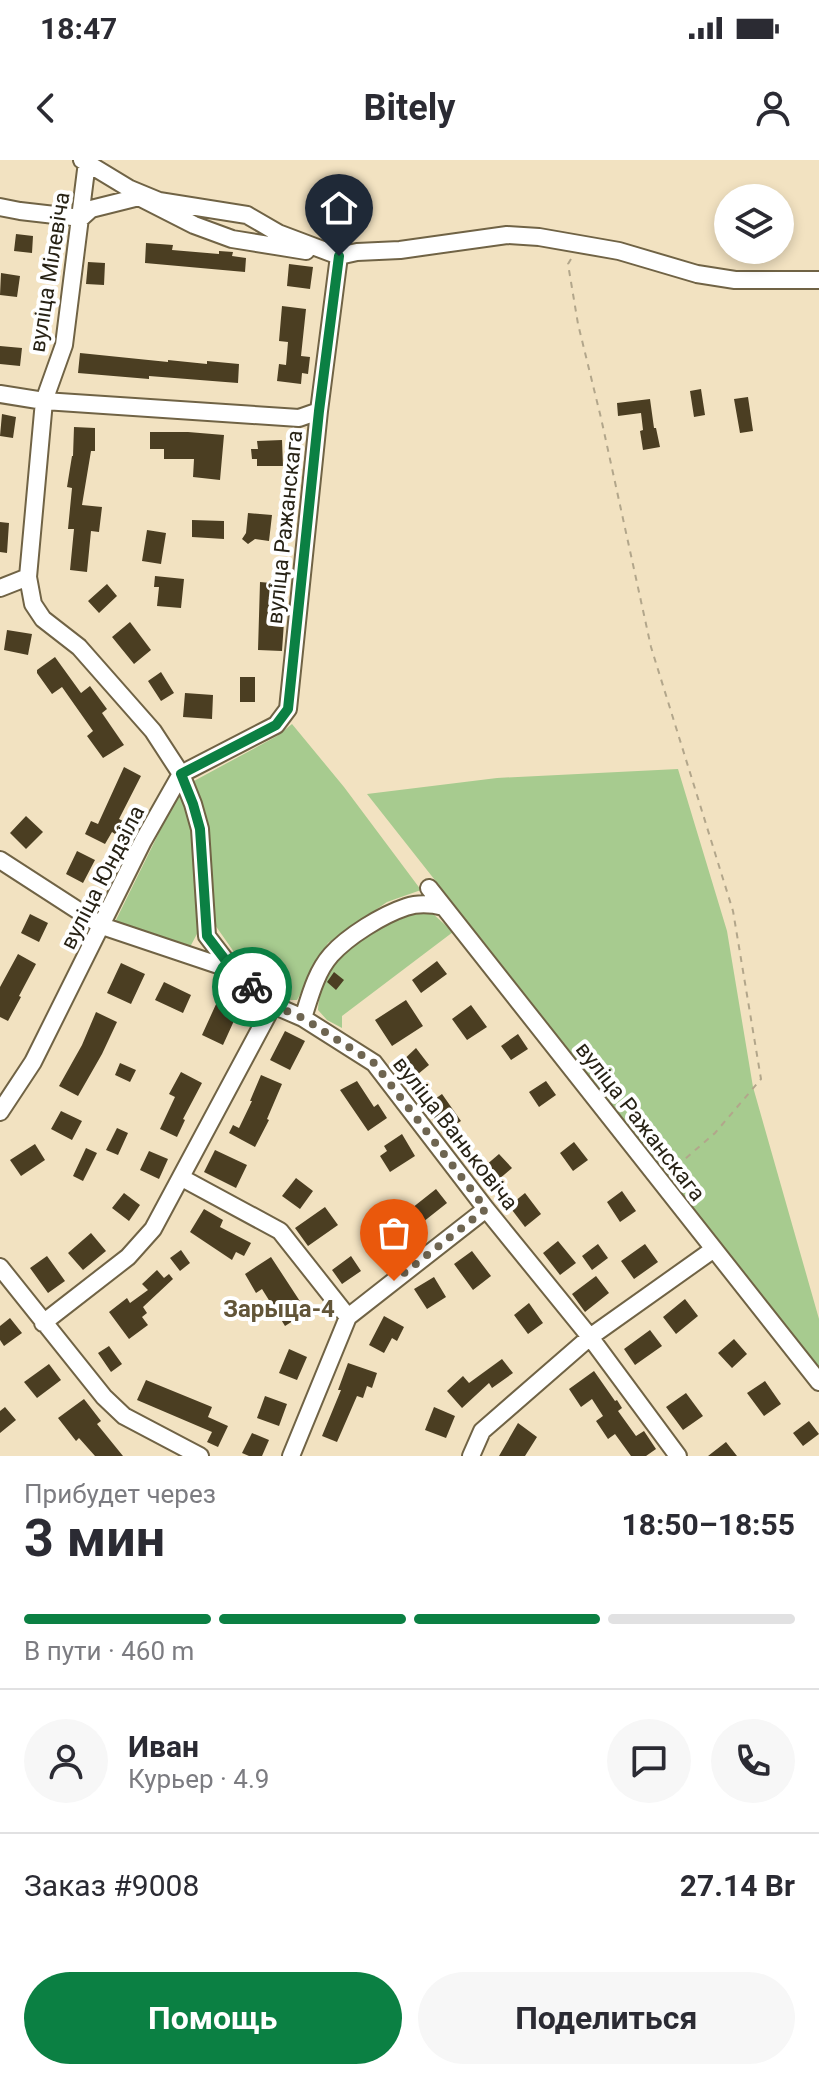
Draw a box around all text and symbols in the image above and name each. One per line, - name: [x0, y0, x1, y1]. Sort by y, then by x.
- text: 18:47: [40, 11, 117, 46]
- icon: back: [24, 86, 68, 130]
- icon: person: [751, 86, 795, 130]
- text: Bitely: [364, 87, 455, 129]
- pin: [305, 174, 373, 256]
- map controls: [714, 184, 794, 264]
- button: layers: [714, 184, 794, 264]
- icon: home: [317, 186, 361, 230]
- street label: вуліца Мілевіча: [24, 190, 74, 354]
- street label: вуліца Ражанскага: [262, 429, 307, 625]
- street label: вуліца Юндзіла: [55, 801, 149, 953]
- courier: [212, 947, 292, 1027]
- icon: bike: [230, 965, 274, 1009]
- street label: вуліца Ражанскага: [571, 1037, 710, 1206]
- street label: вуліца Ваньковіча: [388, 1052, 523, 1215]
- pin: [360, 1199, 428, 1281]
- icon: bag: [372, 1211, 416, 1255]
- district label: Зарыца-4: [223, 1295, 335, 1323]
- text: Прибудет через: [24, 1479, 216, 1509]
- text: 18:50–18:55: [621, 1507, 795, 1542]
- text: 3 мин: [24, 1508, 165, 1569]
- text: В пути · 460 m: [24, 1636, 194, 1666]
- button: person: [24, 1719, 108, 1803]
- button: chat: [607, 1719, 691, 1803]
- button: phone: [711, 1719, 795, 1803]
- text: Иван: [128, 1729, 199, 1764]
- text: Курьер · 4.9: [128, 1764, 269, 1794]
- text: Заказ #9008: [24, 1868, 199, 1903]
- text: 27.14 Br: [680, 1868, 795, 1903]
- button: Помощь: [24, 1972, 402, 2064]
- button: Поделиться: [418, 1972, 795, 2064]

